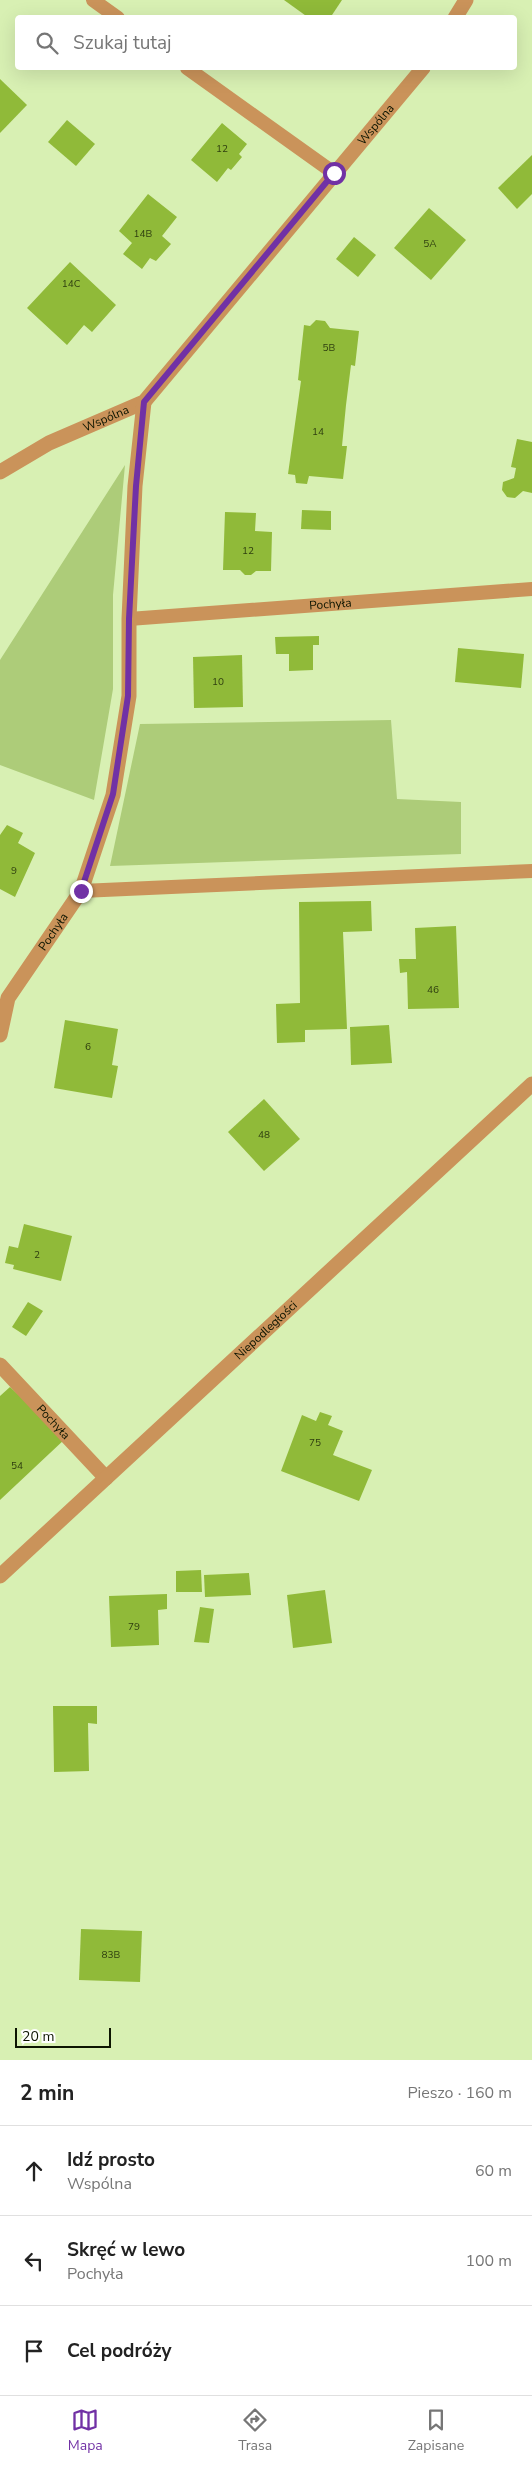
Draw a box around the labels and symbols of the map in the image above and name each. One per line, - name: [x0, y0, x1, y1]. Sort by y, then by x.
- street label: Wspólna: [354, 101, 398, 148]
- house number: 12: [216, 142, 228, 156]
- route start: [323, 162, 346, 185]
- house number: 14B: [134, 227, 153, 241]
- house number: 5A: [423, 237, 437, 251]
- house number: 14C: [62, 277, 81, 291]
- house number: 5B: [323, 341, 336, 355]
- street label: Wspólna: [80, 401, 132, 435]
- house number: 14: [312, 425, 324, 439]
- house number: 12: [242, 544, 254, 558]
- street label: Pochyła: [309, 594, 352, 614]
- house number: 10: [212, 675, 224, 689]
- house number: 9: [11, 864, 17, 878]
- route end: [70, 880, 93, 903]
- street label: Pochyła: [35, 910, 72, 954]
- house number: 46: [427, 983, 439, 997]
- house number: 6: [85, 1040, 91, 1054]
- house number: 48: [258, 1128, 270, 1142]
- house number: 2: [34, 1248, 40, 1262]
- street label: Niepodległości: [231, 1297, 301, 1363]
- street label: Pochyła: [33, 1401, 74, 1443]
- house number: 75: [309, 1436, 321, 1450]
- house number: 54: [11, 1459, 23, 1473]
- house number: 79: [128, 1620, 140, 1634]
- house number: 83B: [102, 1948, 121, 1962]
- scale bar: [15, 2025, 111, 2048]

